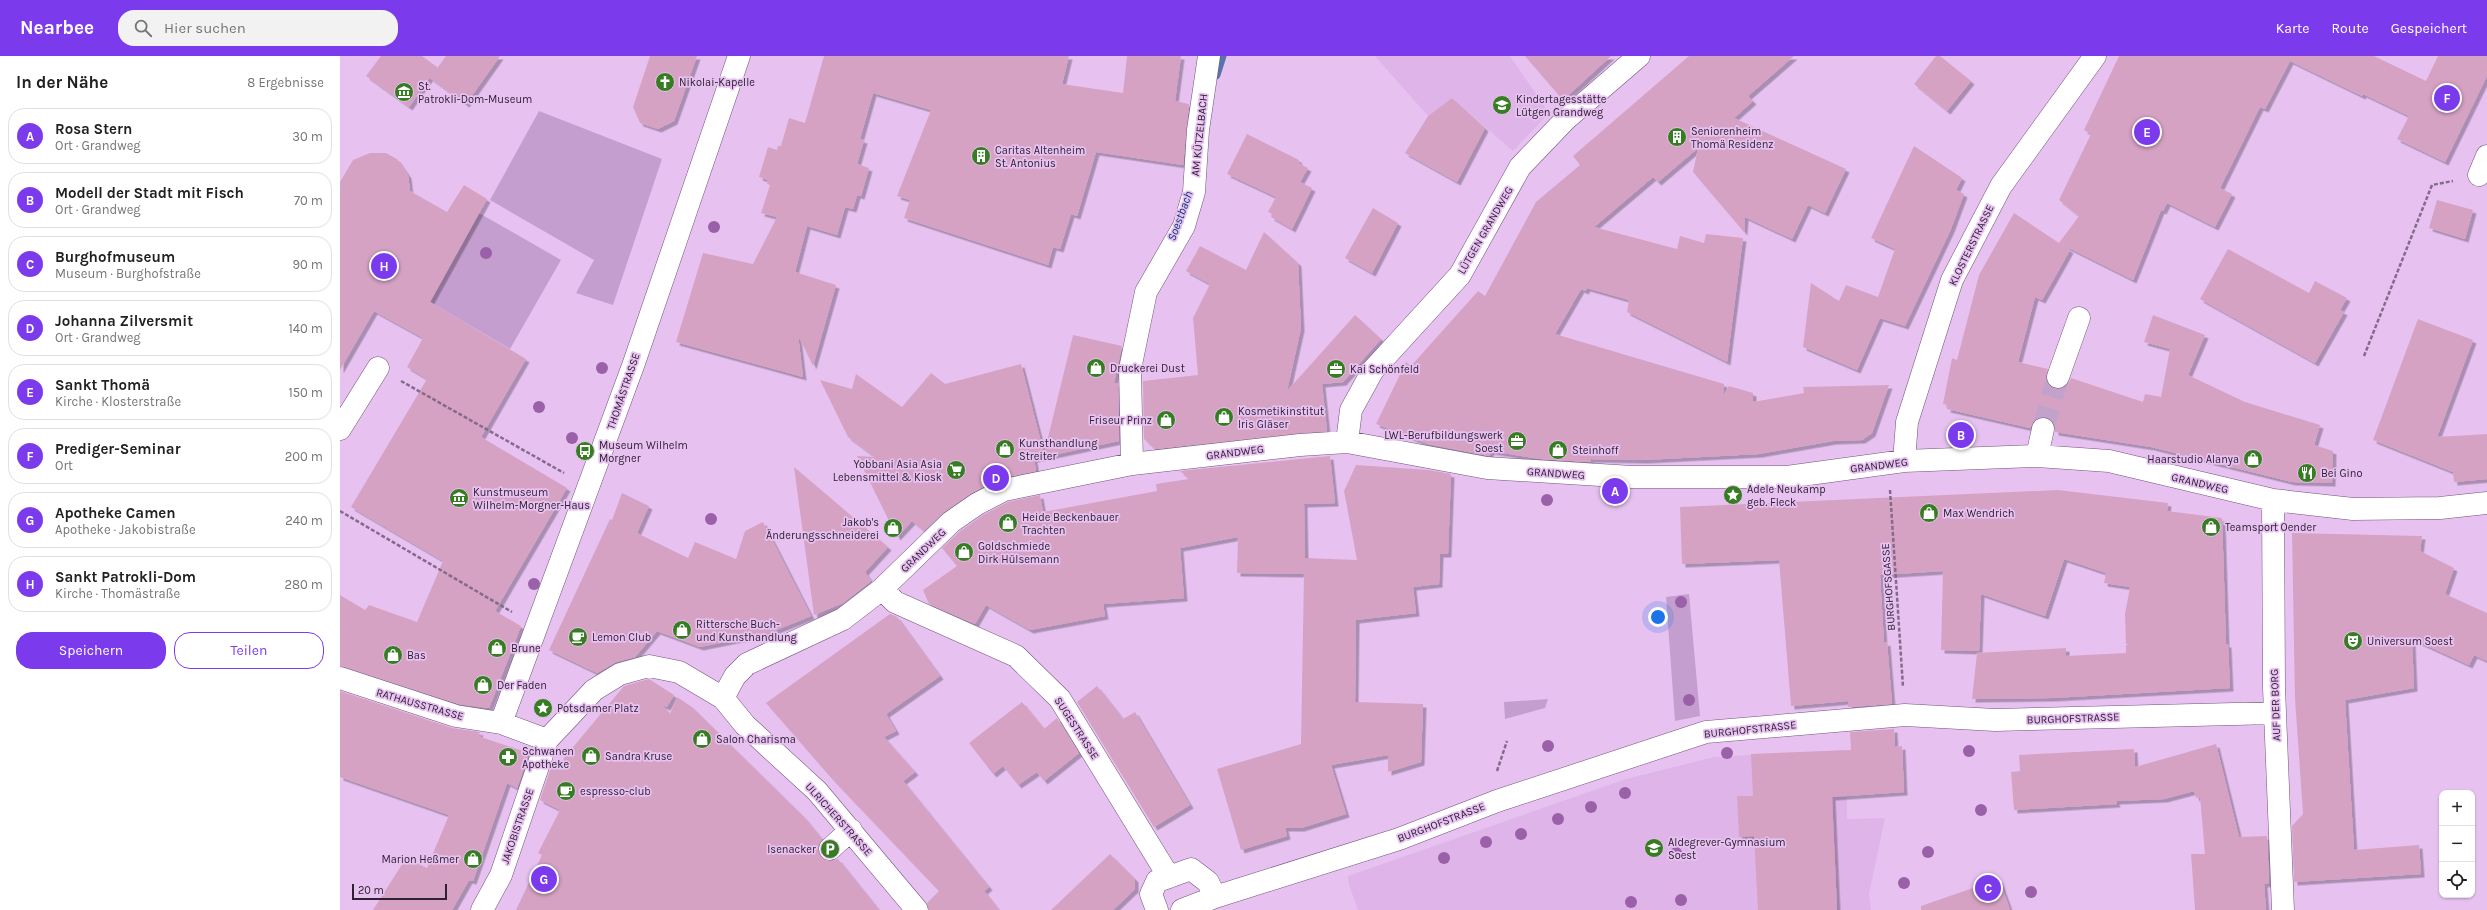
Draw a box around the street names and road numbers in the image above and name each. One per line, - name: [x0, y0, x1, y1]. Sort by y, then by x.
- street label: AM KÜTZELBACH: [1188, 93, 1210, 177]
- street label: LÜTGEN GRANDWEG: [1454, 184, 1516, 276]
- street label: KLOSTERSTRASSE: [1946, 203, 1997, 288]
- street label: THOMÄSTRASSE: [603, 351, 643, 431]
- street label: GRANDWEG: [1205, 443, 1265, 462]
- street label: GRANDWEG: [1849, 456, 1909, 475]
- street label: GRANDWEG: [1527, 465, 1585, 482]
- street label: GRANDWEG: [2170, 471, 2230, 496]
- street label: GRANDWEG: [898, 526, 949, 575]
- street label: BURGHOFSGASSE: [1879, 543, 1898, 631]
- street label: AUF DER BORG: [2268, 669, 2283, 741]
- street label: RATHAUSSTRASSE: [375, 686, 465, 723]
- street label: SUGESTRASSE: [1052, 695, 1102, 762]
- street label: BURGHOFSTRASSE: [2026, 710, 2120, 727]
- street label: BURGHOFSTRASSE: [1703, 718, 1797, 741]
- street label: ULRICHERSTRASSE: [802, 780, 875, 859]
- street label: JAKOBISTRASSE: [498, 787, 537, 866]
- street label: BURGHOFSTRASSE: [1396, 800, 1487, 845]

